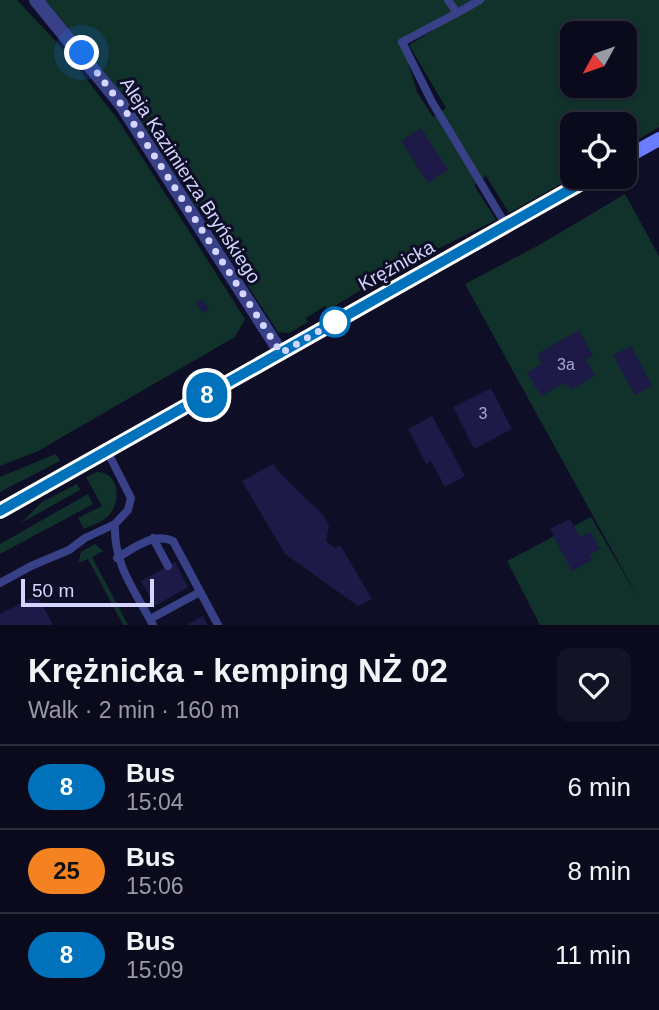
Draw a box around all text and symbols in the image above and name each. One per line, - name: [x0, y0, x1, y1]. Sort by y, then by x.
- north arrow: [560, 21, 637, 98]
- map controls: [560, 21, 637, 189]
- your location: [64, 35, 99, 70]
- street label: Aleja Kazimierza Bryńskiego: [116, 74, 265, 287]
- button: locate: [560, 112, 637, 189]
- street label: Krężnicka: [355, 236, 438, 295]
- unlabelled marker: [320, 307, 350, 337]
- house number: 3a: [557, 356, 575, 373]
- line badge: 8: [184, 372, 230, 418]
- text: 8: [200, 381, 214, 408]
- house number: 3: [479, 405, 488, 422]
- scale bar: [21, 576, 154, 608]
- text: 50 m: [32, 580, 74, 601]
- button: heart: [557, 648, 631, 722]
- text: Krężnicka - kemping NŻ 02: [28, 652, 448, 689]
- text: Walk · 2 min · 160 m: [28, 697, 239, 723]
- text: Bus: [126, 758, 175, 788]
- text: 6 min: [567, 772, 631, 802]
- text: 8: [60, 773, 73, 800]
- text: 15:04: [126, 789, 184, 815]
- text: Bus: [126, 842, 175, 872]
- text: 8 min: [567, 856, 631, 886]
- text: 25: [53, 857, 80, 884]
- text: 15:06: [126, 873, 184, 899]
- text: Bus: [126, 926, 175, 956]
- text: 11 min: [555, 940, 631, 970]
- text: 8: [60, 941, 73, 968]
- text: 15:09: [126, 957, 184, 983]

